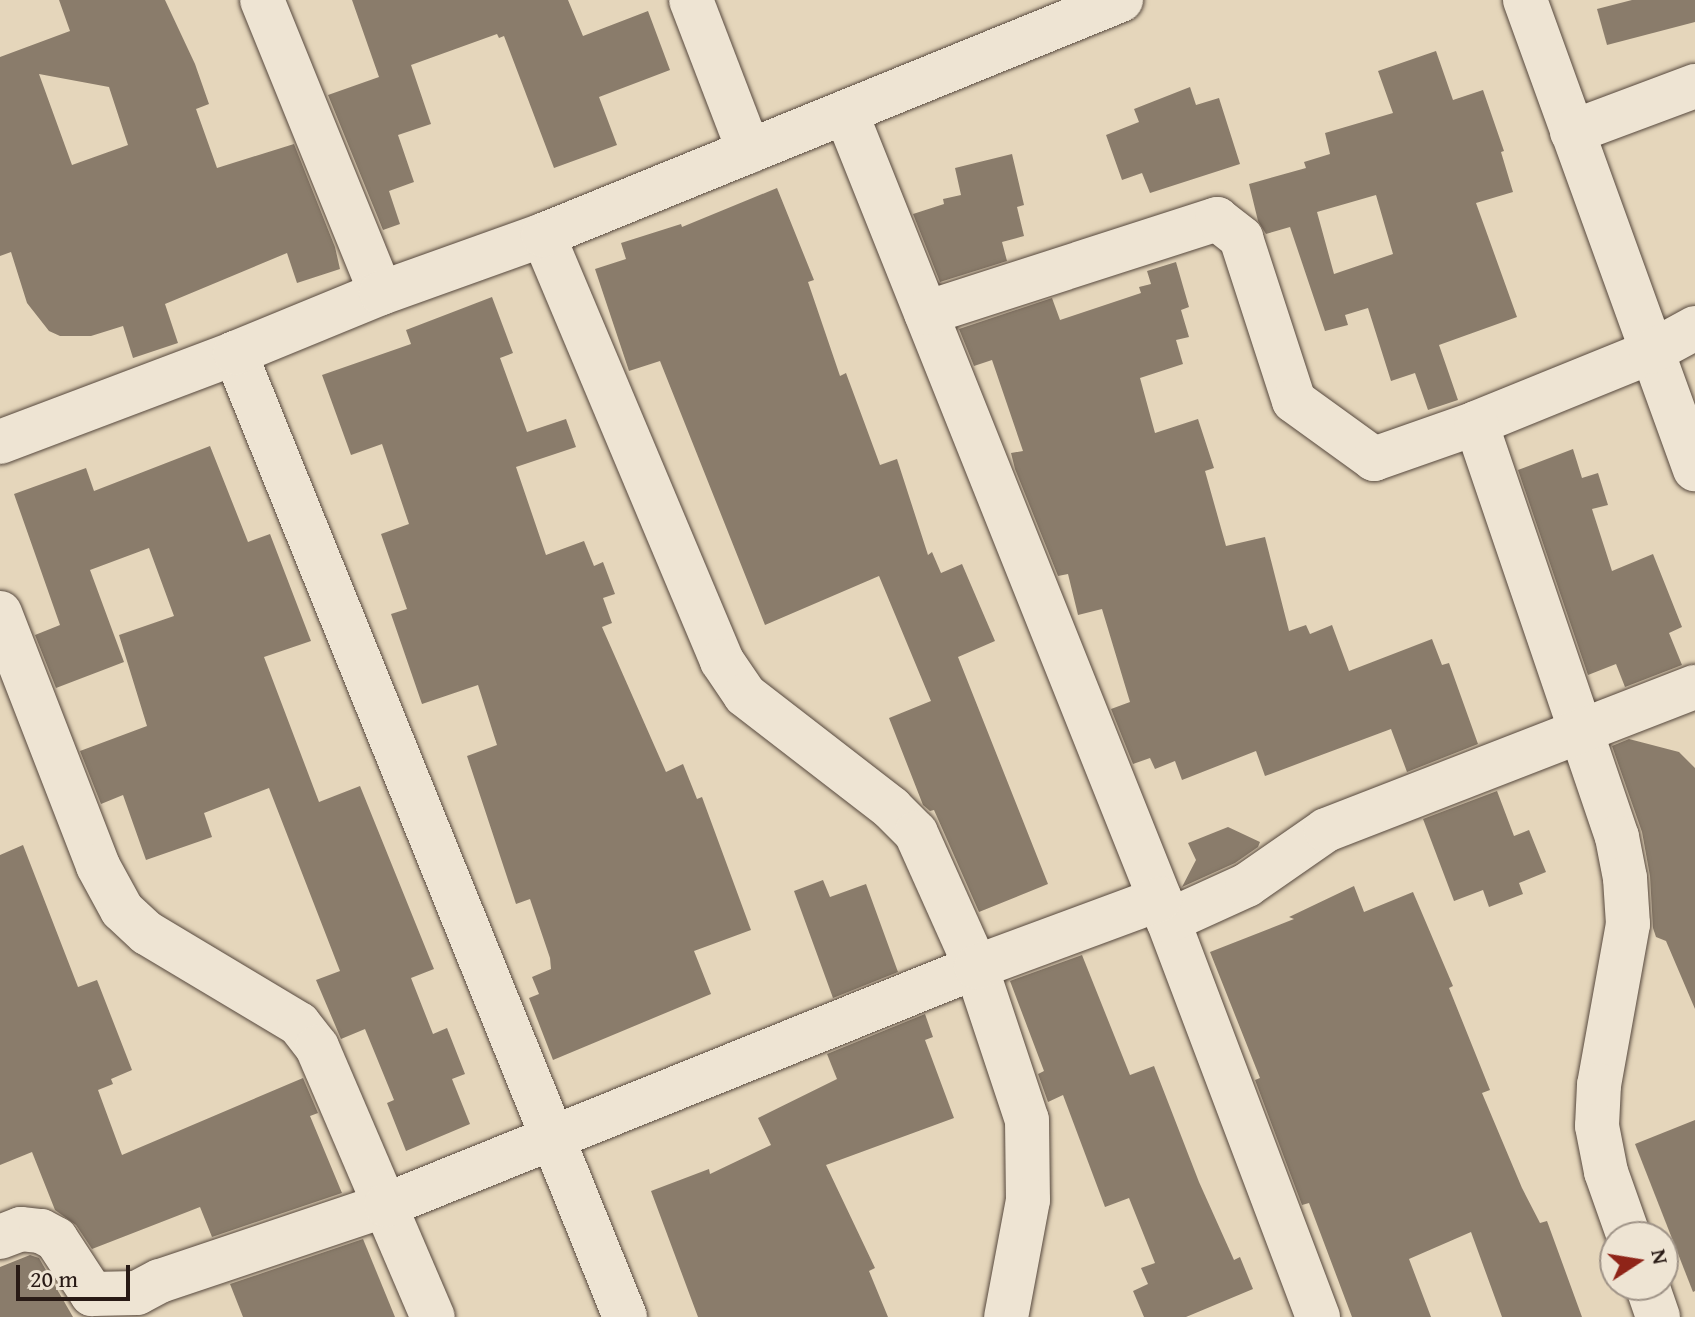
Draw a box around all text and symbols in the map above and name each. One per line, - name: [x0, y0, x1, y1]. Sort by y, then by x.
- north arrow: [1599, 1221, 1679, 1301]
- text: N: [1643, 1246, 1678, 1267]
- scale bar: [20, 1249, 134, 1299]
- text: 20 m: [30, 1261, 78, 1296]

